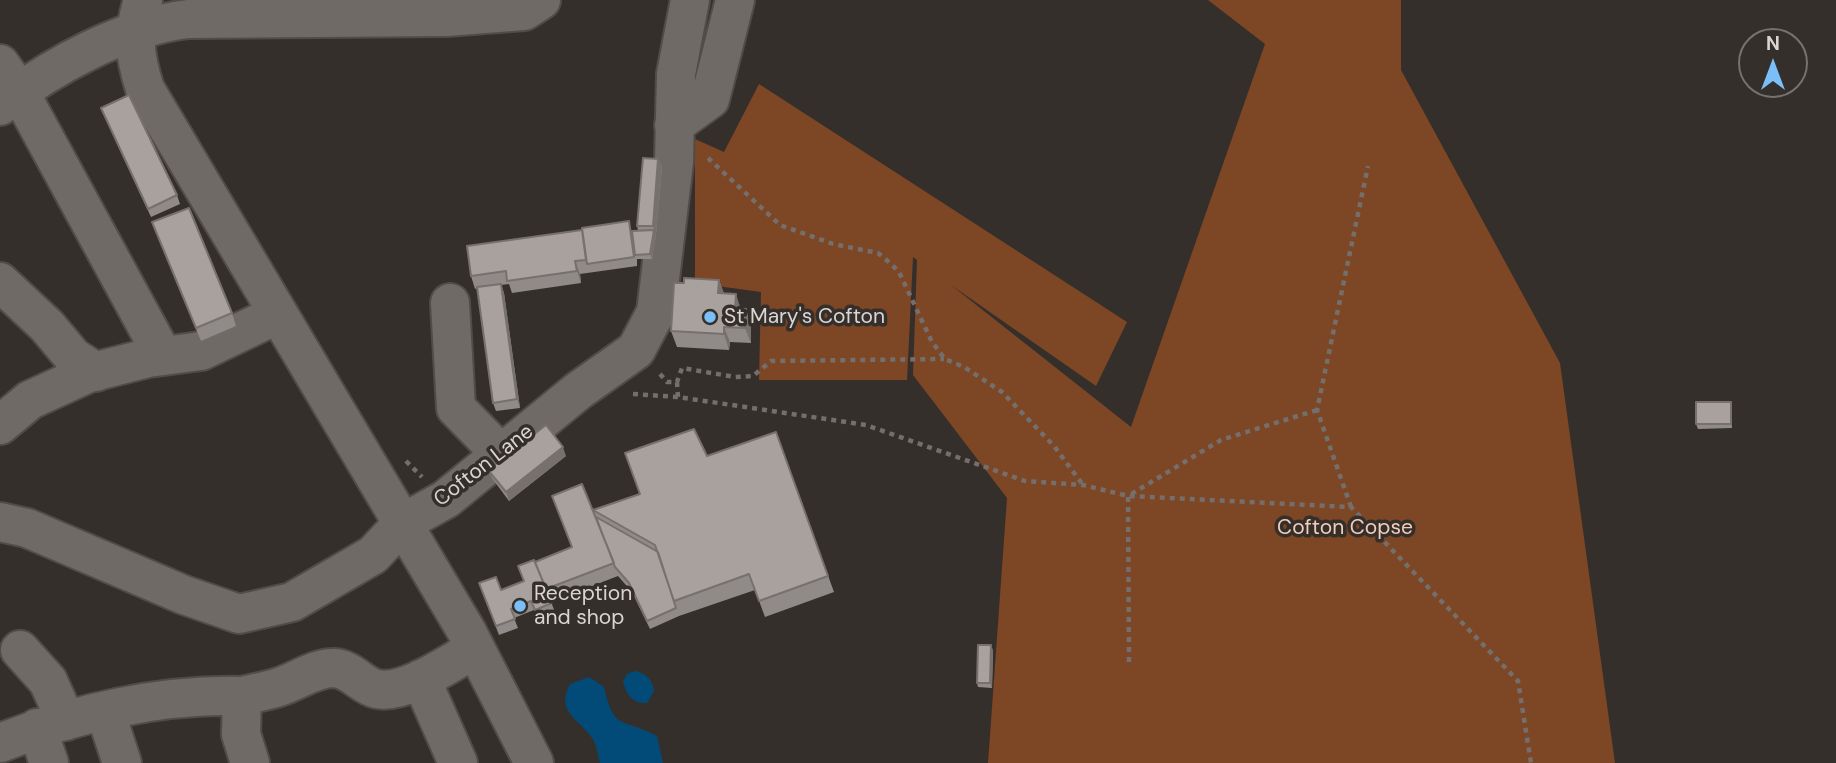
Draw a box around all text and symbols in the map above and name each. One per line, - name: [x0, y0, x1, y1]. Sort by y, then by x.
- north arrow: [1738, 28, 1808, 98]
- text: N: [1766, 31, 1780, 56]
- place label: St Mary's Cofton: [724, 304, 885, 330]
- marker: St Mary's Cofton: [702, 309, 718, 325]
- street label: Cofton Lane: [429, 419, 539, 513]
- park label: Cofton Copse: [1277, 515, 1413, 541]
- place label: Reception and shop: [534, 581, 632, 631]
- marker: Reception and shop: [512, 598, 528, 614]

